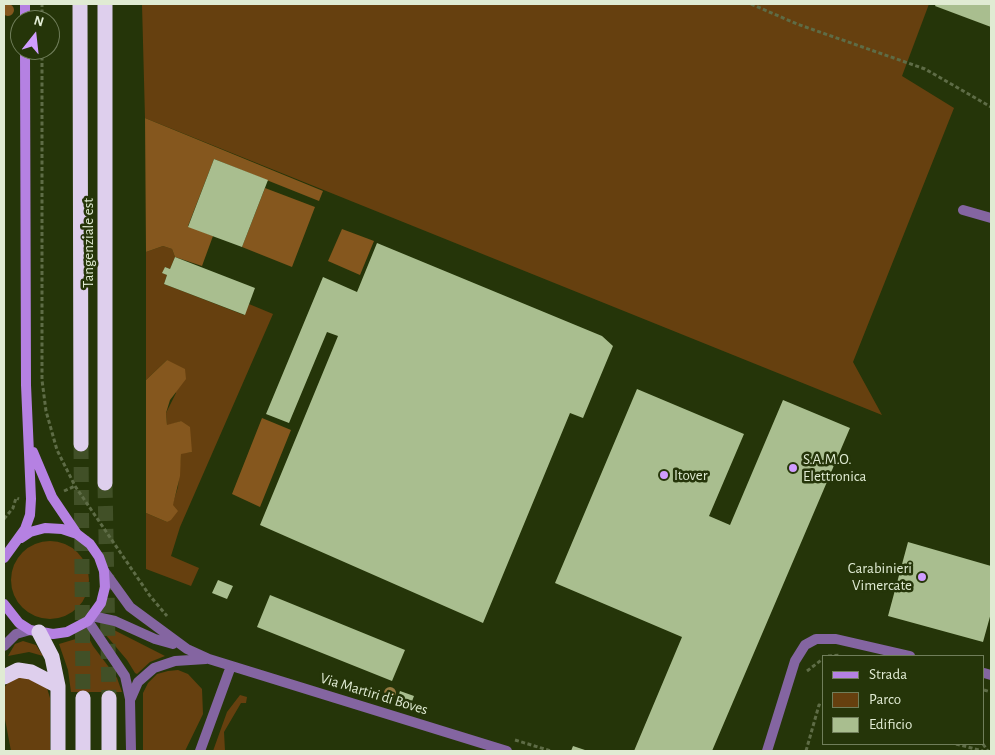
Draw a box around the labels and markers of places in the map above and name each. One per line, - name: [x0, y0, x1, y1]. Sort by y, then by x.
- place label: S.A.M.O. Elettronica: [803, 450, 866, 485]
- marker: S.A.M.O. Elettronica: [787, 462, 799, 474]
- place label: Itover: [674, 466, 707, 484]
- marker: Itover: [658, 469, 670, 481]
- place label: Carabinieri Vimercate: [848, 559, 912, 594]
- marker: Carabinieri Vimercate: [916, 571, 928, 583]

